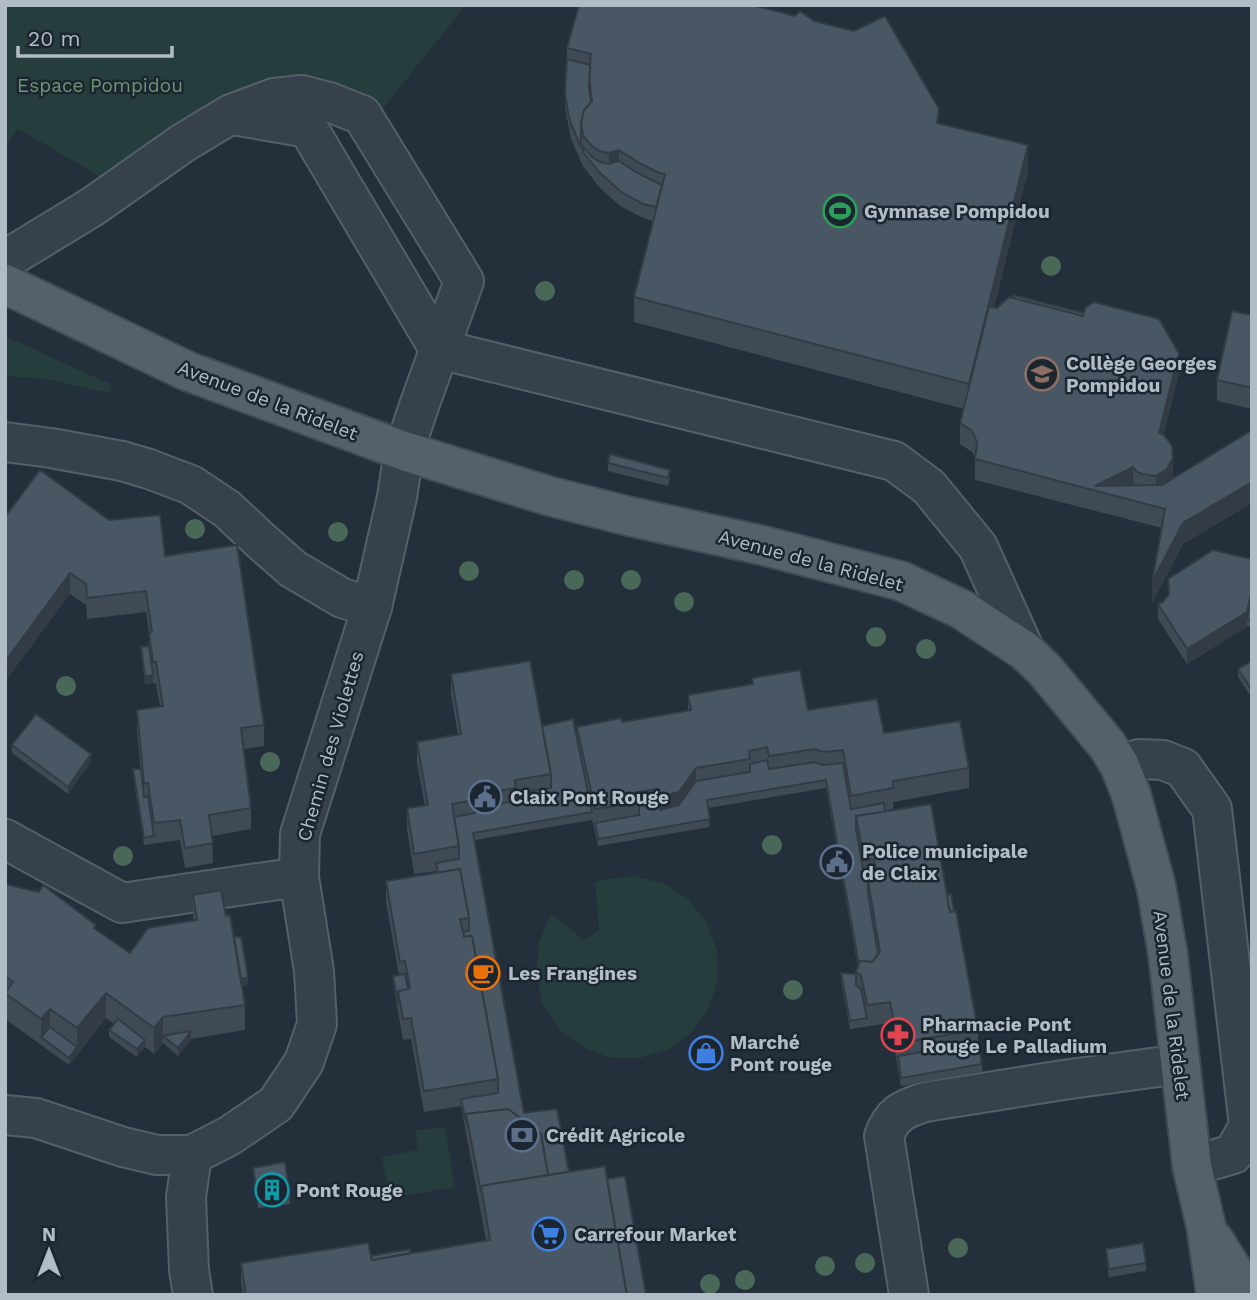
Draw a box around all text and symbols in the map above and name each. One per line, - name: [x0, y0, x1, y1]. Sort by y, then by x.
- scale bar: [18, 14, 172, 58]
- text: 20 m: [28, 26, 80, 51]
- park label: Espace Pompidou: [17, 74, 183, 97]
- sports icon: Gymnase Pompidou: [821, 192, 859, 230]
- place label: Gymnase Pompidou: [864, 200, 1050, 223]
- place label: Collège Georges Pompidou: [1066, 352, 1217, 397]
- school or university icon: Collège Georges Pompidou: [1023, 355, 1061, 393]
- street label: Avenue de la Ridelet: [175, 356, 361, 445]
- street label: Avenue de la Ridelet: [716, 525, 906, 596]
- street label: Chemin des Violettes: [292, 648, 369, 844]
- public building icon: Claix Pont Rouge: [466, 778, 504, 816]
- place label: Claix Pont Rouge: [510, 786, 669, 809]
- place label: Police municipale de Claix: [862, 840, 1028, 885]
- public building icon: Police municipale de Claix: [818, 843, 856, 881]
- street label: Avenue de la Ridelet: [1148, 909, 1195, 1101]
- cafe icon: Les Frangines: [464, 954, 502, 992]
- place label: Les Frangines: [508, 962, 637, 985]
- place label: Pharmacie Pont Rouge Le Palladium: [922, 1013, 1107, 1058]
- pharmacy icon: Pharmacie Pont Rouge Le Palladium: [879, 1016, 917, 1054]
- place label: Marché Pont rouge: [730, 1031, 832, 1076]
- shop icon: Marché Pont rouge: [687, 1034, 725, 1072]
- bank icon: Crédit Agricole: [503, 1116, 541, 1154]
- place label: Crédit Agricole: [546, 1124, 685, 1147]
- building icon: Pont Rouge: [253, 1171, 291, 1209]
- place label: Pont Rouge: [296, 1179, 403, 1202]
- supermarket icon: Carrefour Market: [530, 1215, 568, 1253]
- north arrow: [14, 1216, 84, 1286]
- text: N: [42, 1223, 56, 1246]
- place label: Carrefour Market: [574, 1223, 737, 1246]

